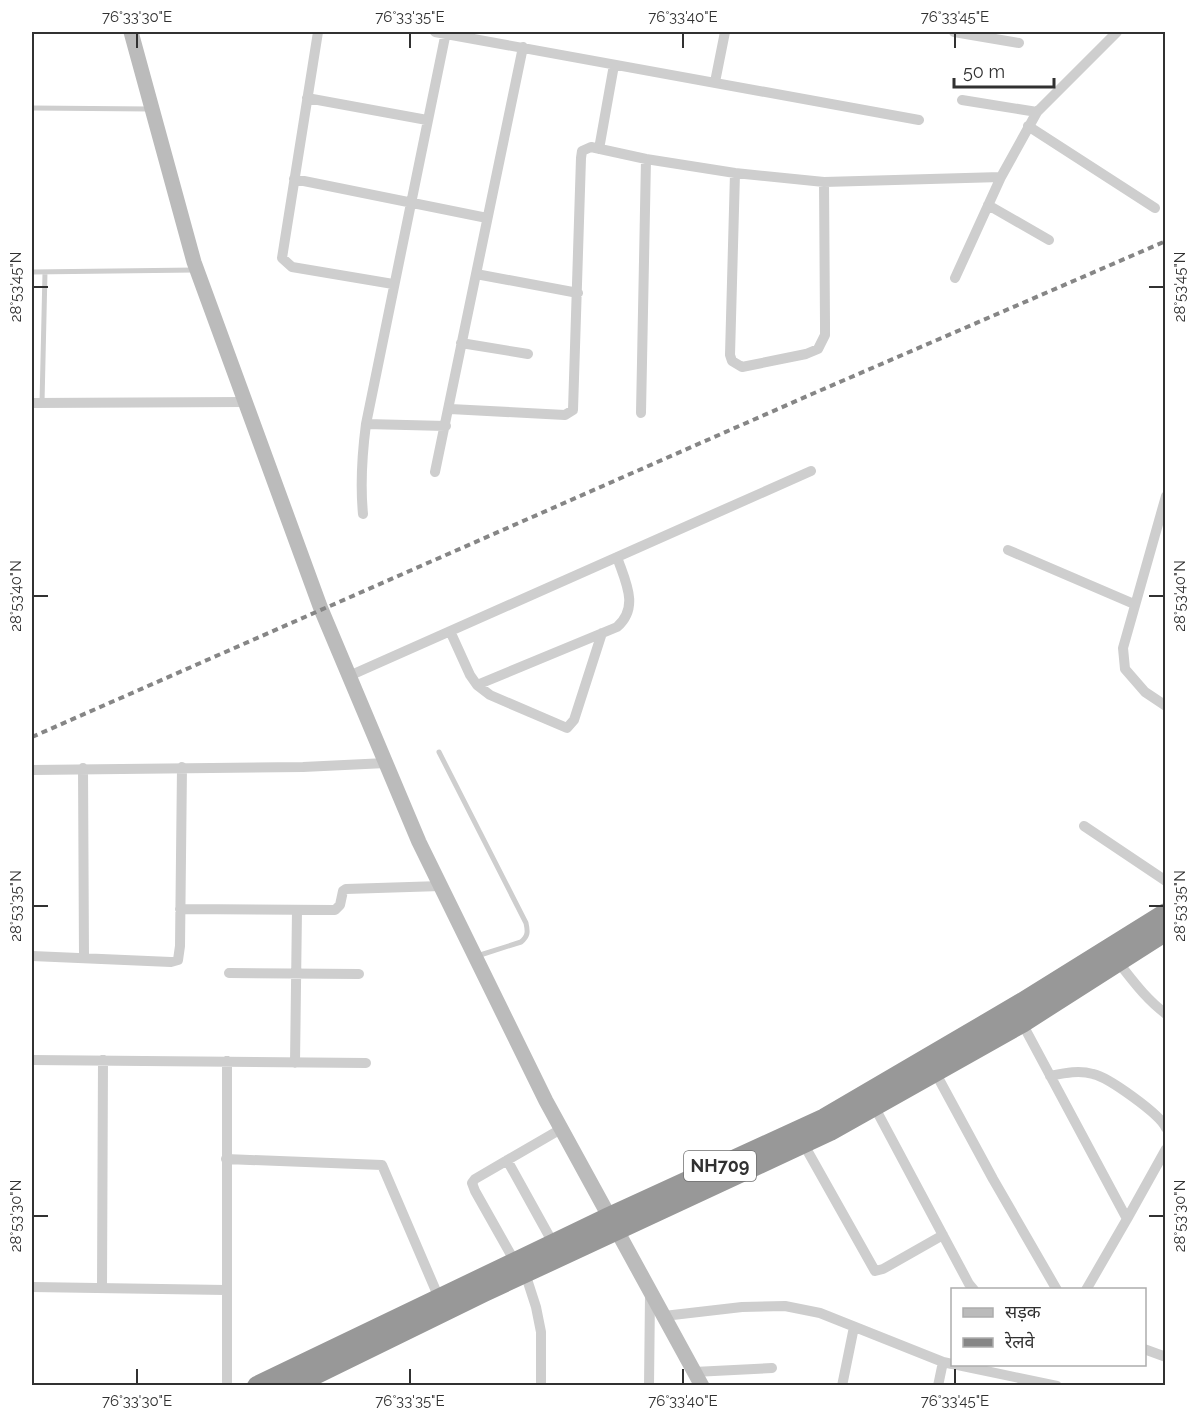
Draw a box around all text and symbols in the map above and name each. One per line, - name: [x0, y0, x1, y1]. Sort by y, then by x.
- text: 76°33'30"E: [102, 8, 172, 26]
- text: 76°33'35"E: [375, 8, 445, 26]
- text: 76°33'40"E: [648, 8, 718, 26]
- text: 76°33'45"E: [921, 8, 989, 26]
- scale bar: [954, 51, 1054, 89]
- text: 50 m: [963, 61, 1005, 82]
- text: 28°53'45"N: [7, 252, 25, 322]
- text: 28°53'45"N: [1171, 252, 1189, 322]
- text: 28°53'40"N: [7, 560, 25, 632]
- text: 28°53'40"N: [1171, 560, 1189, 632]
- text: 28°53'35"N: [7, 870, 25, 942]
- text: 28°53'35"N: [1171, 870, 1189, 942]
- road number: NH709: [684, 1151, 756, 1181]
- text: 28°53'30"N: [7, 1180, 25, 1252]
- text: 28°53'30"N: [1171, 1180, 1189, 1252]
- legend: [951, 1288, 1146, 1366]
- text: सड़क: [1005, 1301, 1042, 1322]
- text: रेलवे: [1004, 1331, 1036, 1352]
- text: 76°33'30"E: [102, 1392, 172, 1410]
- text: 76°33'35"E: [375, 1392, 445, 1410]
- text: 76°33'40"E: [648, 1392, 718, 1410]
- text: 76°33'45"E: [921, 1392, 989, 1410]

